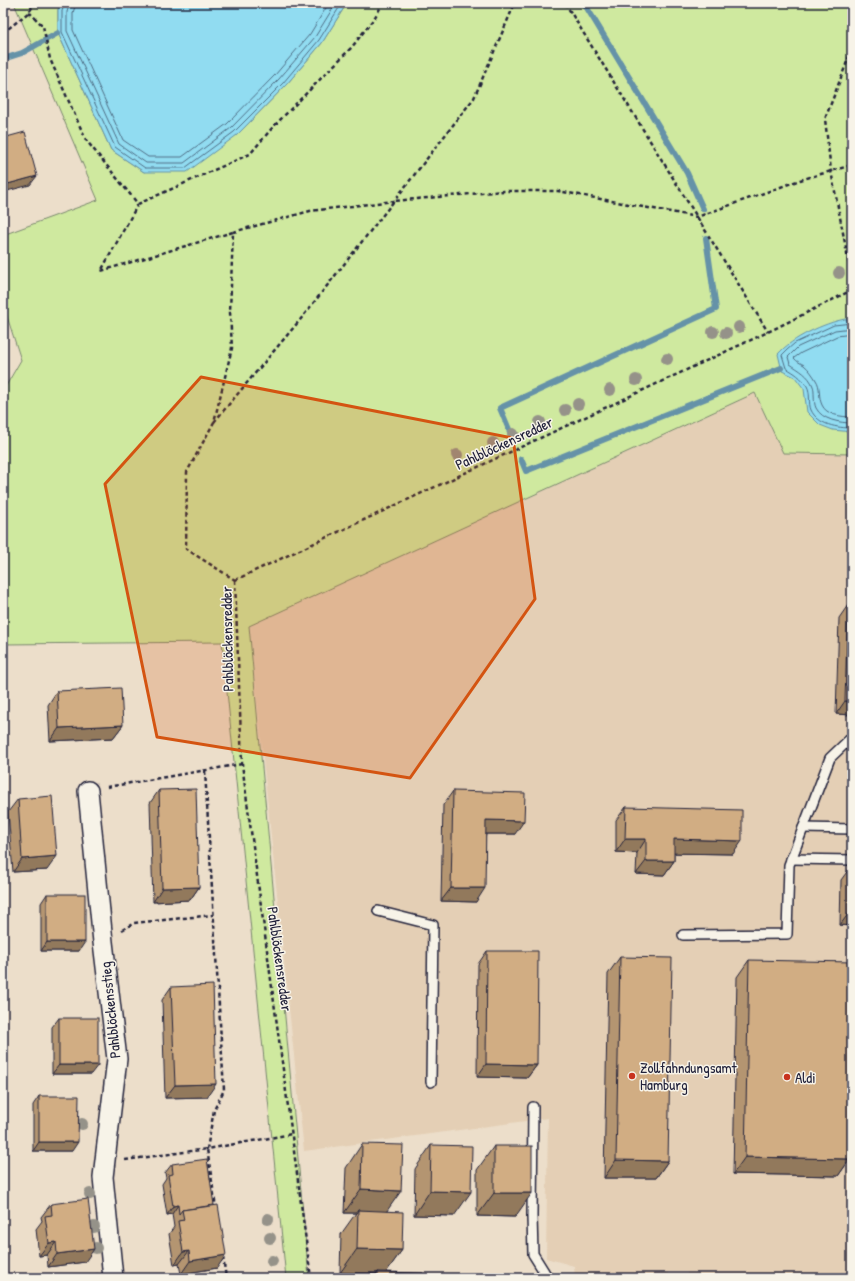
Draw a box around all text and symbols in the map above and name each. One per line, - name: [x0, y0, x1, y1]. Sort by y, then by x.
- street label: Pahlblöckensredder: [452, 411, 556, 475]
- street label: Pahlblöckensredder: [216, 586, 238, 692]
- street label: Pahlblöckensredder: [262, 905, 298, 1013]
- street label: Pahlblöckensstieg: [94, 960, 126, 1059]
- place label: Zollfahndungsamt Hamburg: [640, 1057, 738, 1095]
- place label: Aldi: [795, 1067, 816, 1088]
- marker: Zollfahndungsamt Hamburg: [627, 1071, 637, 1081]
- marker: Aldi: [782, 1072, 792, 1082]

